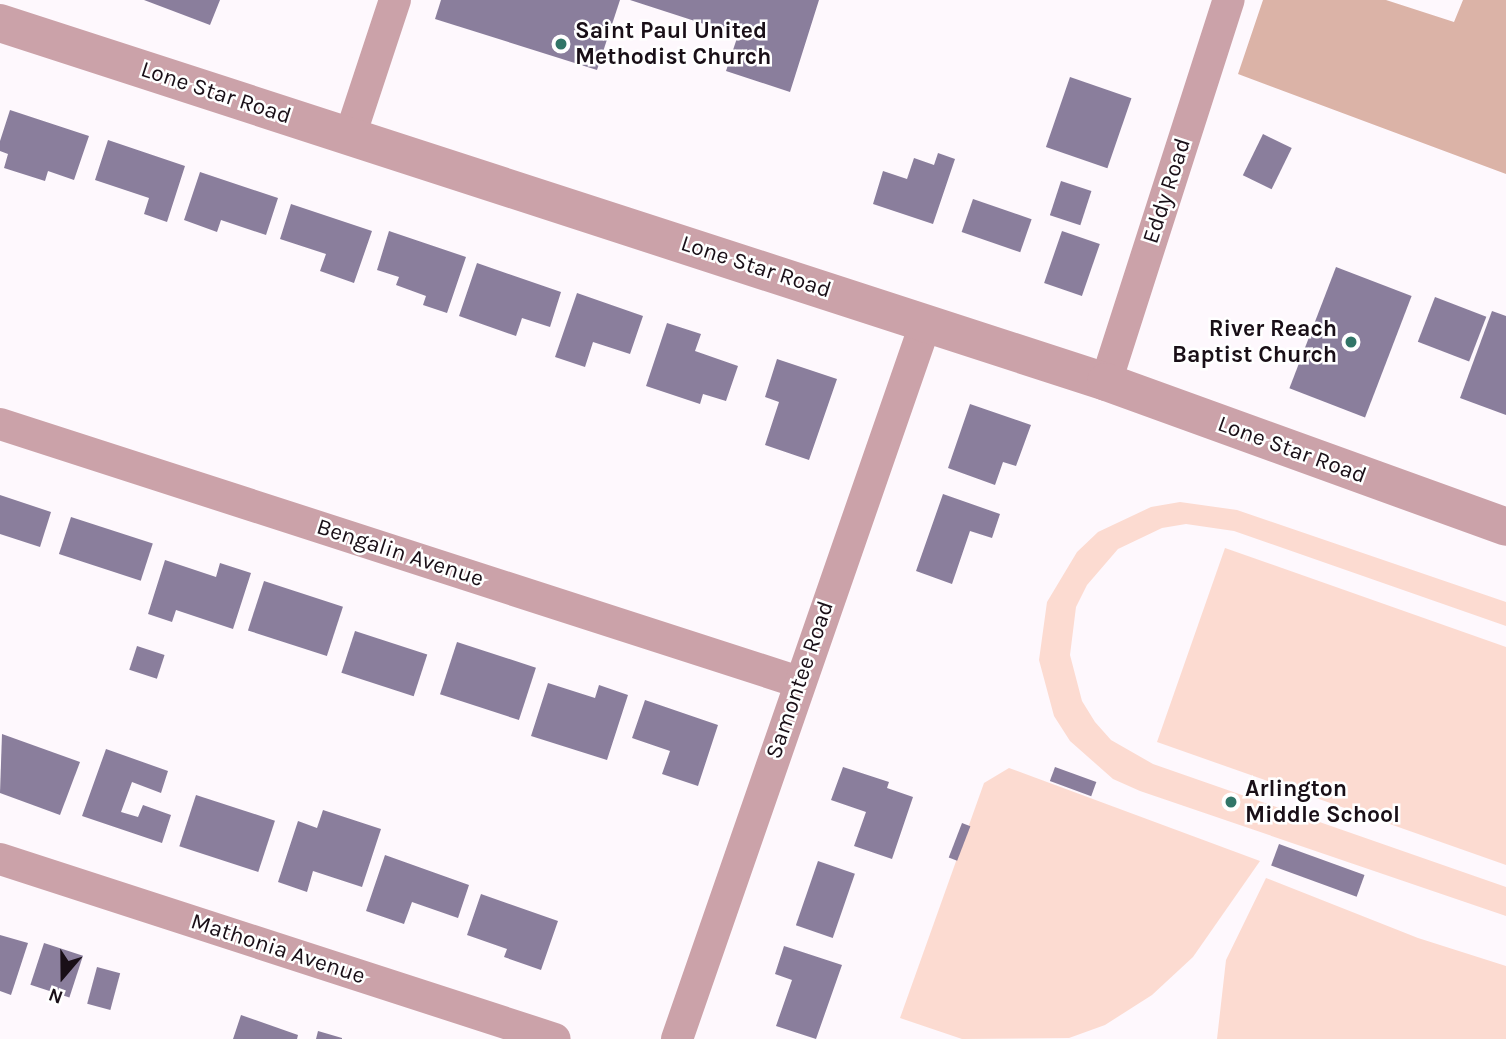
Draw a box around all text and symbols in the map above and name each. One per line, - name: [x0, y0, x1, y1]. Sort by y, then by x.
- place label: Saint Paul United Methodist Church: [575, 17, 771, 71]
- marker: Saint Paul United Methodist Church: [553, 36, 569, 52]
- street label: Lone Star Road: [137, 56, 295, 130]
- street label: Eddy Road: [1137, 135, 1197, 247]
- street label: Lone Star Road: [677, 230, 835, 304]
- place label: River Reach Baptist Church: [1172, 315, 1337, 369]
- marker: River Reach Baptist Church: [1343, 334, 1359, 350]
- street label: Lone Star Road: [1214, 410, 1370, 490]
- street label: Bengalin Avenue: [313, 513, 487, 593]
- street label: Samontee Road: [760, 597, 840, 763]
- place label: Arlington Middle School: [1245, 775, 1400, 829]
- marker: Arlington Middle School: [1223, 794, 1239, 810]
- street label: Mathonia Avenue: [187, 908, 369, 990]
- north arrow: [28, 941, 98, 1011]
- text: N: [46, 983, 66, 1008]

